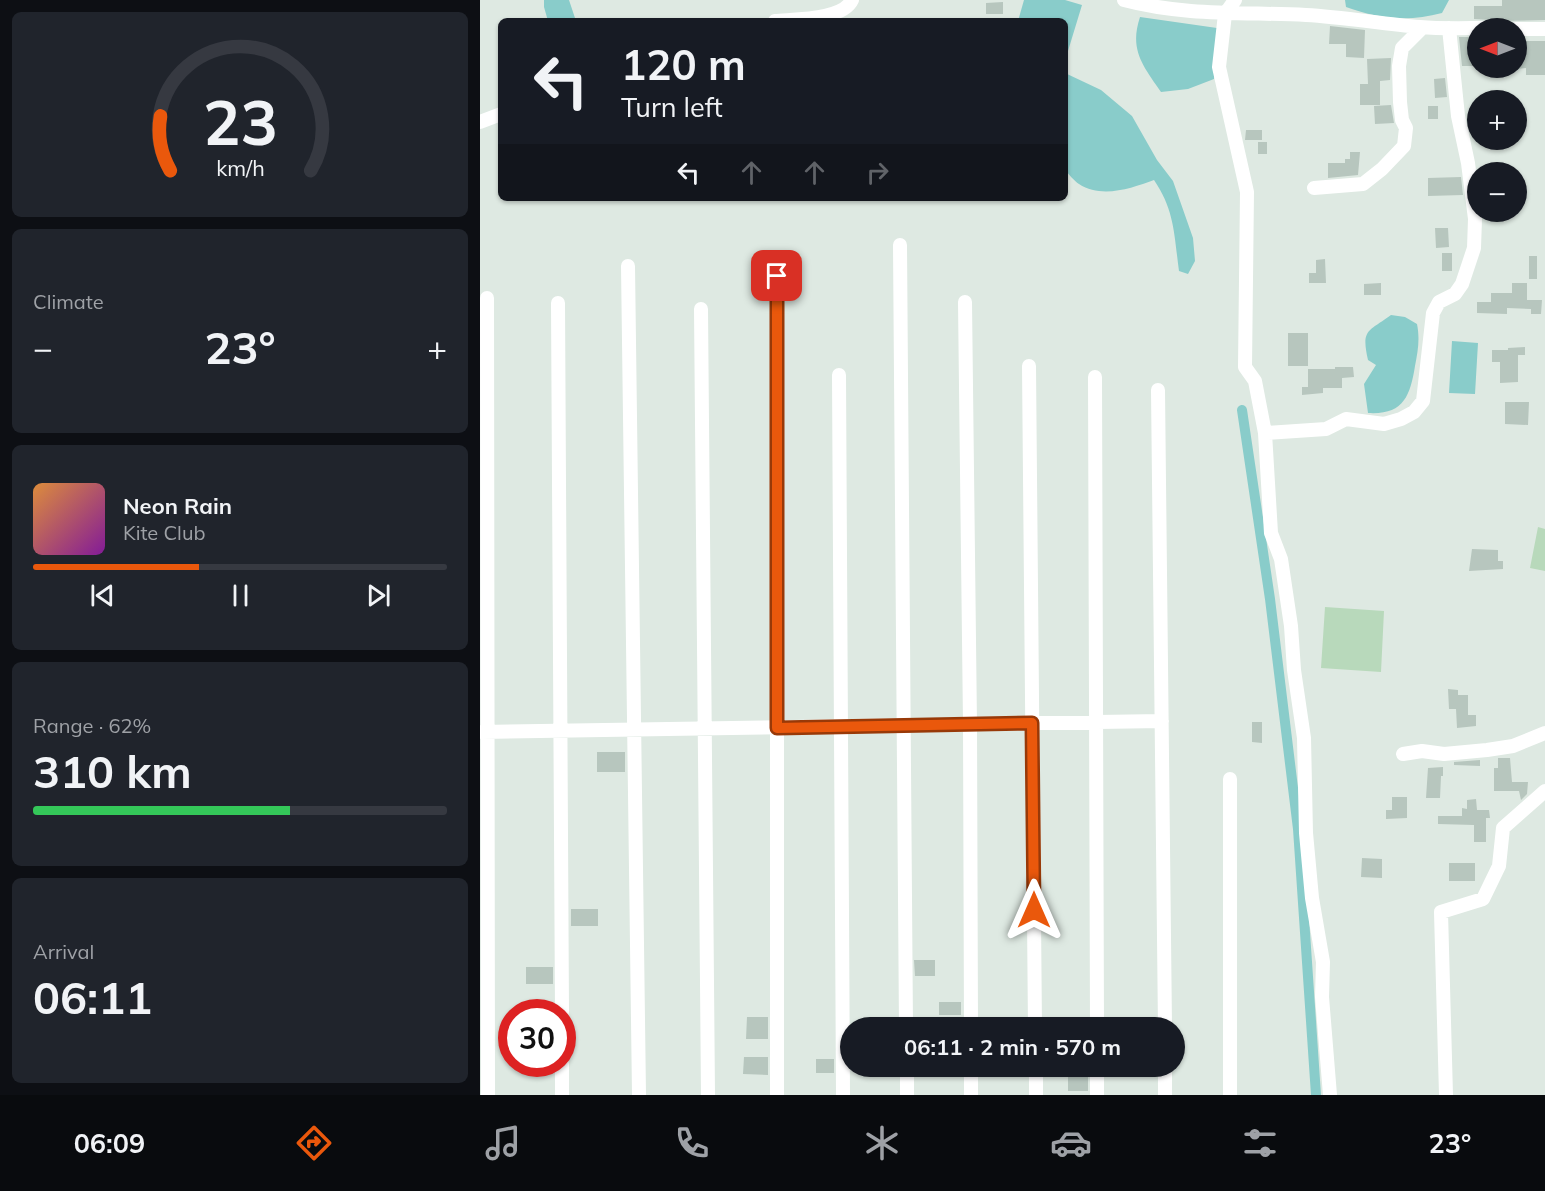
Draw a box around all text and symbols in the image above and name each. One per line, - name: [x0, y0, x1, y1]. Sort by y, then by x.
- north arrow: [1467, 18, 1527, 78]
- map controls: [1467, 18, 1527, 222]
- text: 120 m: [621, 38, 746, 91]
- icon: left: [522, 42, 600, 120]
- text: 23: [203, 82, 277, 161]
- text: Turn left: [621, 90, 723, 124]
- button: +: [1467, 90, 1527, 150]
- text: km/h: [216, 155, 264, 182]
- icon: left: [672, 156, 705, 189]
- icon: ahead: [735, 156, 768, 189]
- icon: ahead: [798, 156, 831, 189]
- icon: right: [861, 156, 894, 189]
- button: −: [1467, 162, 1527, 222]
- pin: [751, 250, 802, 301]
- icon: arrive: [760, 259, 793, 292]
- text: Climate: [33, 289, 104, 314]
- text: 23°: [204, 319, 276, 375]
- text: −: [33, 327, 53, 368]
- text: +: [427, 327, 447, 368]
- text: Neon Rain: [123, 492, 232, 520]
- text: Kite Club: [123, 520, 205, 545]
- icon: previous: [86, 579, 119, 612]
- icon: pause: [224, 579, 257, 612]
- icon: next: [362, 579, 395, 612]
- text: Range · 62%: [33, 713, 151, 738]
- text: 310 km: [33, 743, 192, 799]
- position arrow: [1002, 878, 1066, 942]
- text: Arrival: [33, 939, 94, 964]
- text: 06:11: [33, 969, 152, 1025]
- speed limit sign: 30: [498, 999, 576, 1077]
- text: 06:11 · 2 min · 570 m: [904, 1033, 1121, 1061]
- icon: directions: [293, 1122, 335, 1164]
- icon: music: [482, 1122, 524, 1164]
- icon: phone: [671, 1122, 713, 1164]
- icon: climate: [861, 1122, 903, 1164]
- icon: car: [1050, 1122, 1092, 1164]
- icon: filters: [1239, 1122, 1281, 1164]
- text: 06:09: [74, 1126, 145, 1160]
- text: 23°: [1429, 1126, 1471, 1160]

